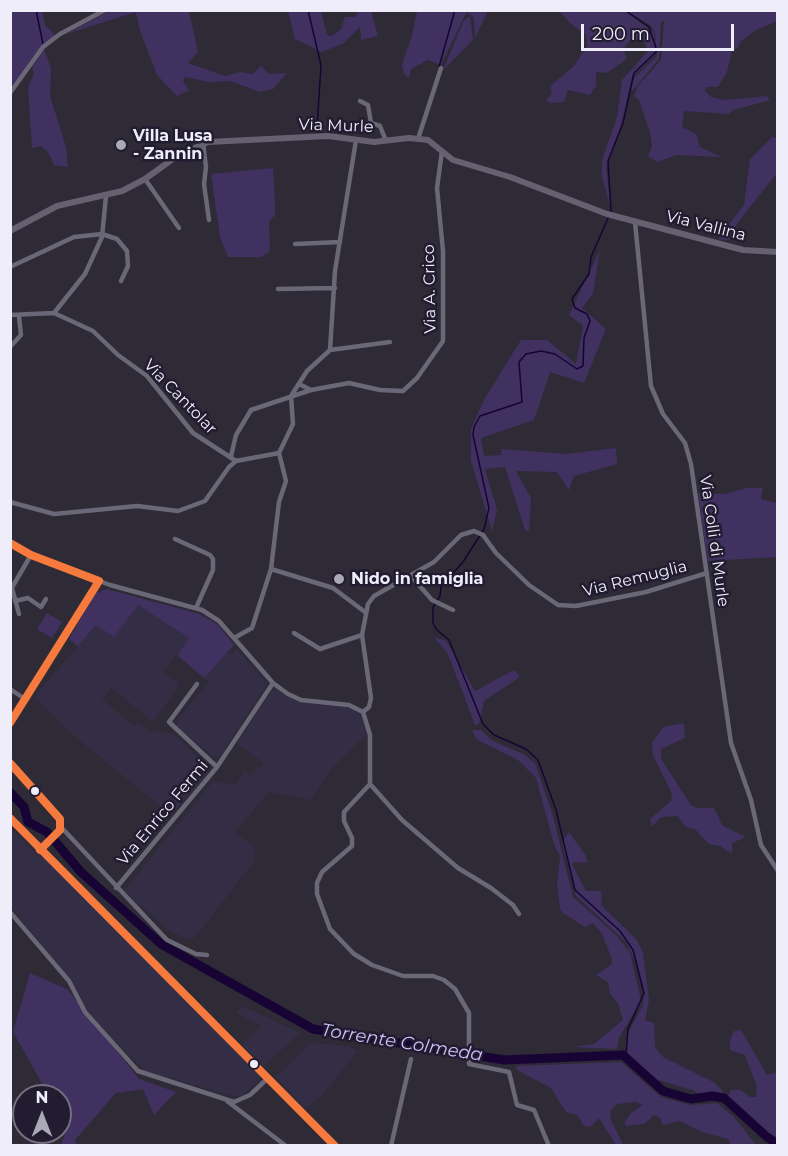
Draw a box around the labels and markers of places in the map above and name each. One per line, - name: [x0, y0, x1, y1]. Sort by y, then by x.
- place label: Villa Lusa - Zannin: [133, 126, 213, 164]
- marker: Villa Lusa - Zannin: [114, 138, 128, 152]
- place label: Nido in famiglia: [351, 569, 483, 589]
- marker: Nido in famiglia: [332, 572, 346, 586]
- unlabelled marker: [29, 785, 41, 797]
- unlabelled marker: [248, 1058, 260, 1070]

